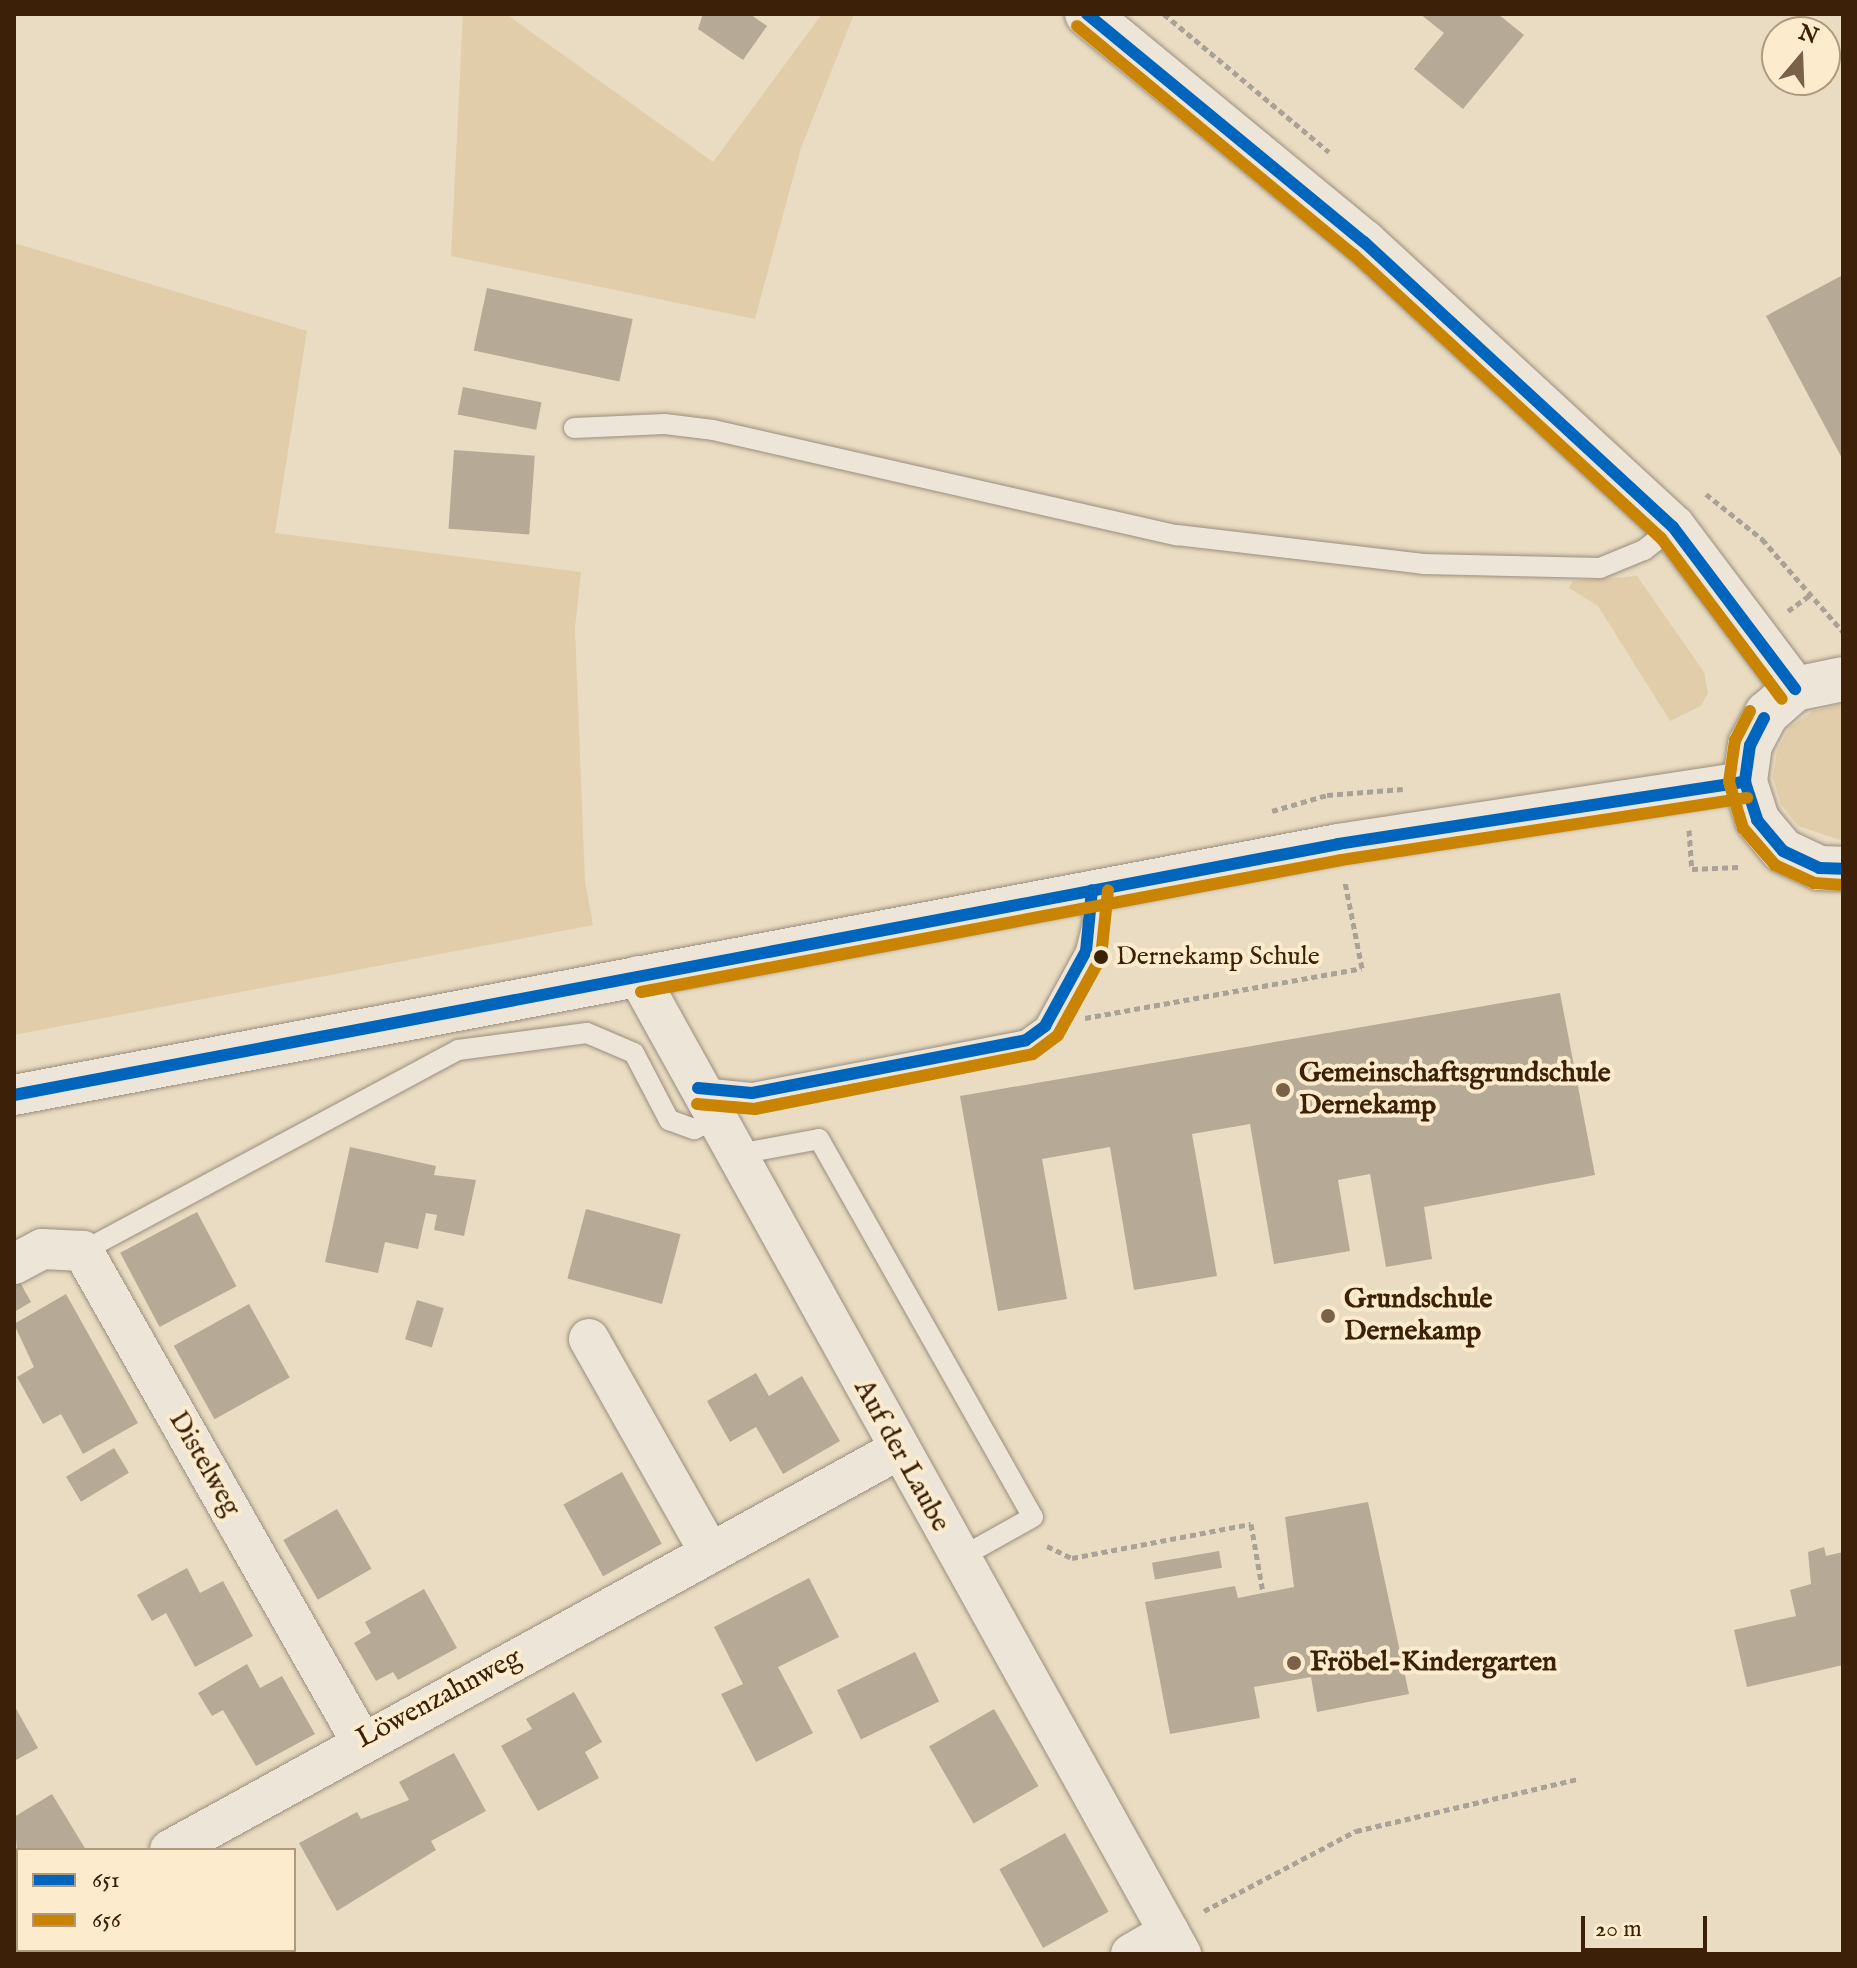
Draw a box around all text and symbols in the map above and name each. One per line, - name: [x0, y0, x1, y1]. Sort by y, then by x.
- north arrow: [1761, 16, 1841, 96]
- text: N: [1795, 19, 1822, 52]
- place label: Dernekamp Schule: [1116, 941, 1320, 973]
- marker: Dernekamp Schule: [1093, 949, 1109, 965]
- place label: Gemeinschaftsgrundschule Dernekamp: [1299, 1057, 1611, 1123]
- marker: Gemeinschaftsgrundschule Dernekamp: [1274, 1081, 1292, 1099]
- place label: Grundschule Dernekamp: [1344, 1283, 1492, 1349]
- marker: Grundschule Dernekamp: [1319, 1307, 1337, 1325]
- street label: Auf der Laube: [846, 1374, 956, 1538]
- street label: Distelweg: [161, 1405, 247, 1523]
- street label: Löwenzahnweg: [351, 1641, 527, 1757]
- place label: Fröbel-Kindergarten: [1310, 1646, 1557, 1680]
- marker: Fröbel-Kindergarten: [1285, 1654, 1303, 1672]
- legend: [16, 1848, 296, 1952]
- text: 651: [92, 1865, 120, 1896]
- scale bar: [1585, 1900, 1711, 1950]
- text: 656: [92, 1905, 121, 1936]
- text: 20 m: [1595, 1914, 1642, 1945]

